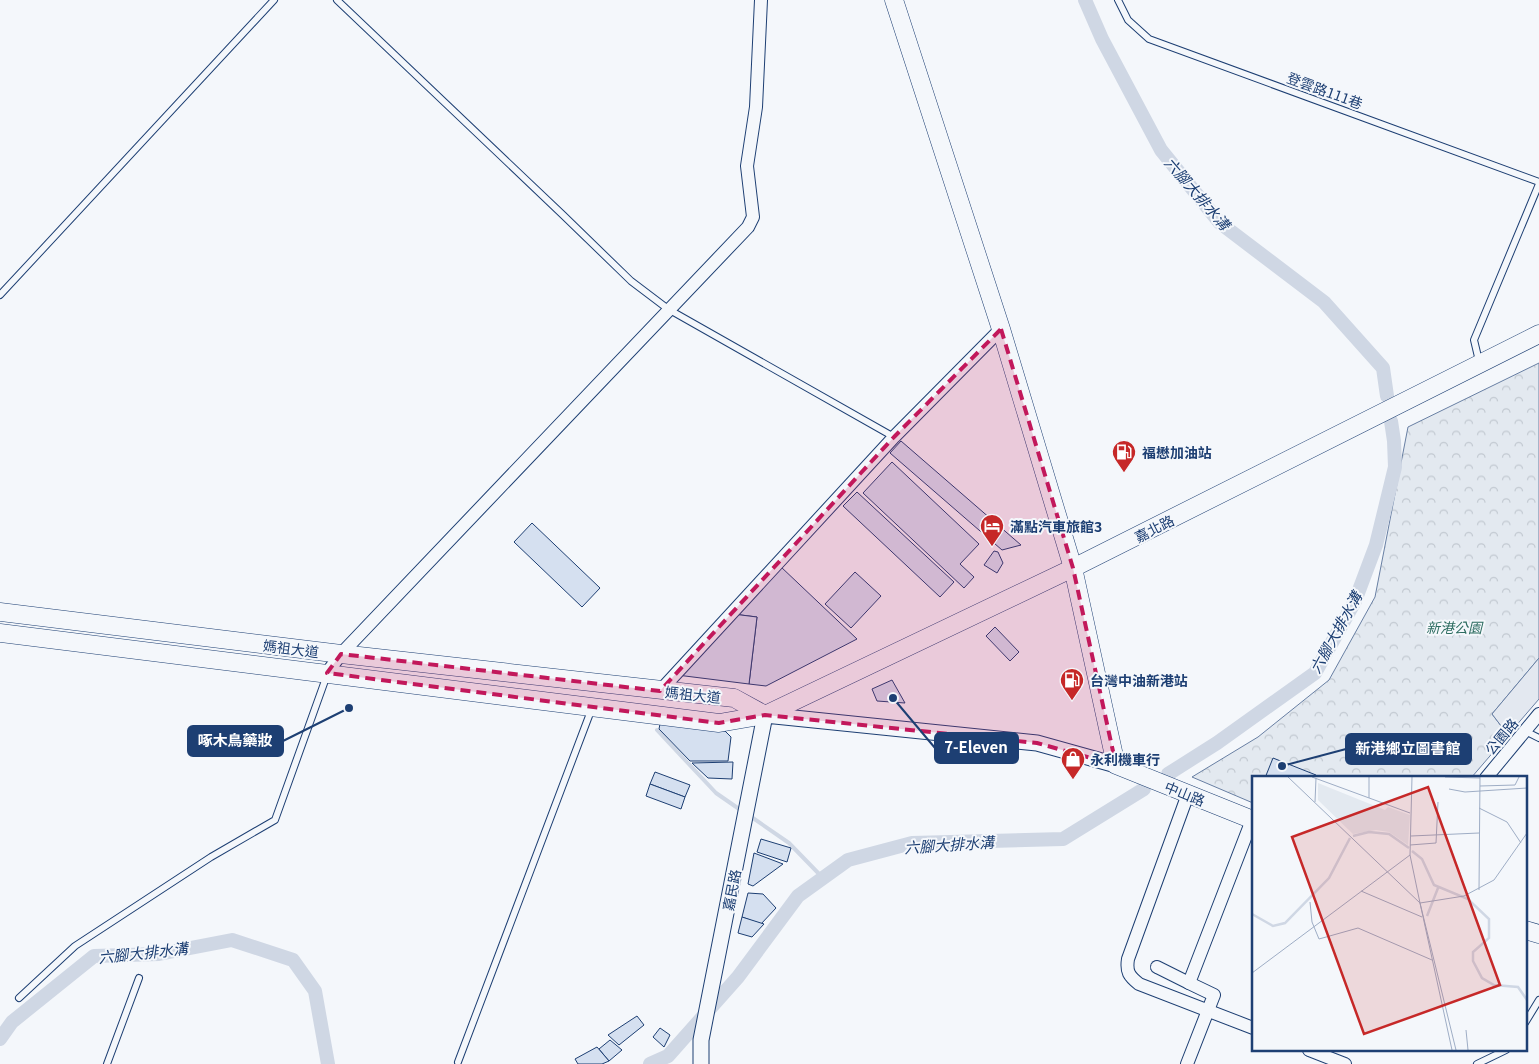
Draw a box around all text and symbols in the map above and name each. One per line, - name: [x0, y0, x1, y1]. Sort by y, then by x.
- street label: 登雲路111巷: [1284, 67, 1366, 113]
- water label: 六腳大排水溝: [1161, 152, 1237, 235]
- fuel station icon: 福懋加油站: [1111, 439, 1137, 473]
- place label: 福懋加油站: [1142, 442, 1212, 462]
- street label: 嘉北路: [1131, 510, 1177, 546]
- hotel icon: 滿點汽車旅館3: [979, 513, 1005, 547]
- place label: 滿點汽車旅館3: [1010, 516, 1102, 536]
- water label: 六腳大排水溝: [1304, 586, 1367, 676]
- park label: 新港公園: [1426, 617, 1484, 637]
- street label: 媽祖大道: [262, 635, 320, 661]
- fuel station icon: 台灣中油新港站: [1059, 667, 1085, 701]
- place label: 台灣中油新港站: [1090, 670, 1188, 690]
- street label: 媽祖大道: [664, 681, 722, 707]
- street label: 公園路: [1480, 713, 1522, 759]
- callout: 啄木鳥藥妝: [188, 726, 283, 756]
- text: 啄木鳥藥妝: [197, 729, 273, 750]
- callout: 7-Eleven: [935, 733, 1018, 763]
- callout: 新港鄉立圖書館: [1346, 734, 1471, 764]
- text: 7-Eleven: [944, 736, 1008, 757]
- text: 新港鄉立圖書館: [1355, 737, 1461, 758]
- shop icon: 永利機車行: [1060, 746, 1086, 780]
- place label: 永利機車行: [1090, 749, 1160, 769]
- street label: 中山路: [1162, 776, 1208, 810]
- inset map: [1252, 776, 1526, 1052]
- water label: 六腳大排水溝: [903, 830, 997, 858]
- street label: 嘉民路: [717, 867, 745, 913]
- water label: 六腳大排水溝: [97, 937, 191, 967]

